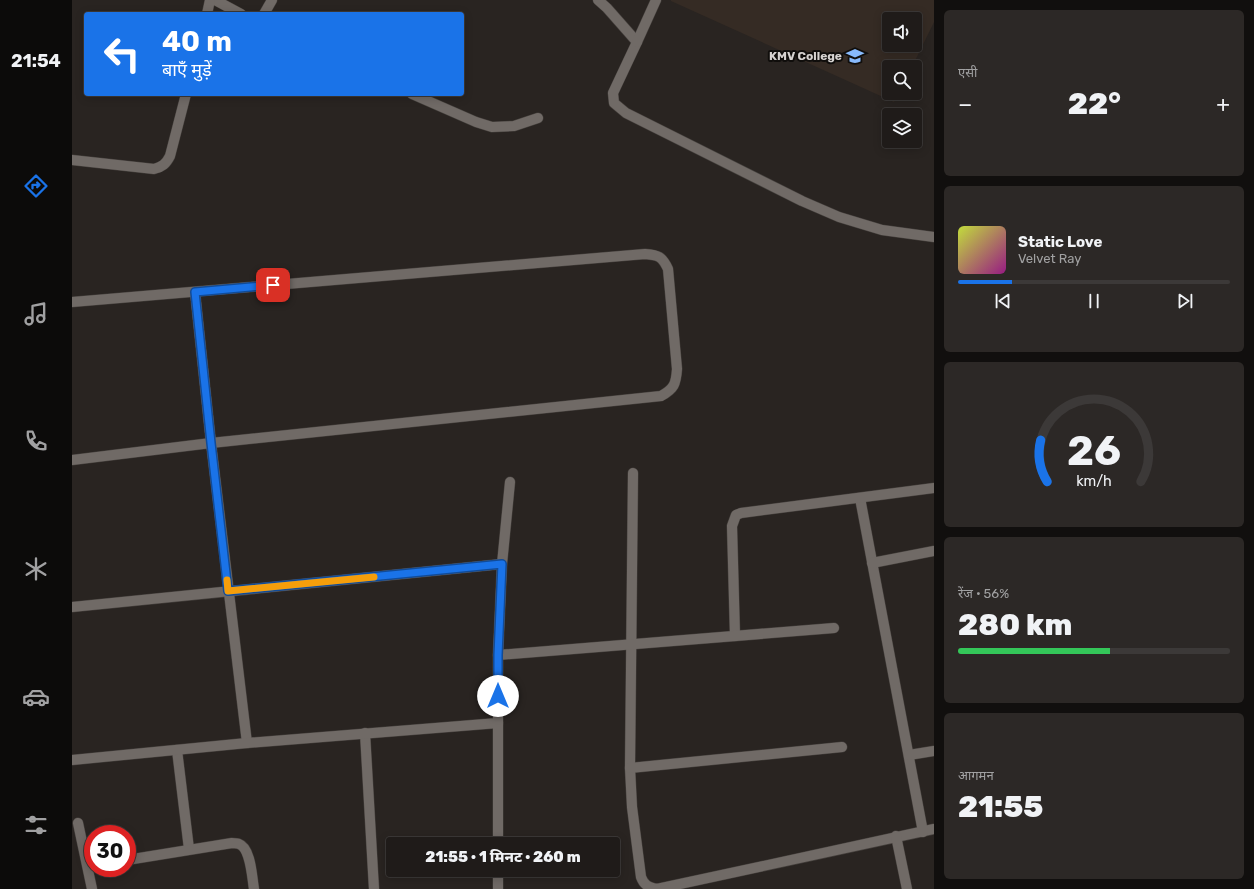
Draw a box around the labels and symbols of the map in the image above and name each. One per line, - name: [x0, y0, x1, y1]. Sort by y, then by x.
- school or university icon: KMV College: [845, 46, 865, 66]
- place label: KMV College: [769, 49, 842, 63]
- pin: [256, 268, 290, 302]
- position arrow: [477, 675, 519, 717]
- speed limit sign: 30: [84, 825, 136, 877]

